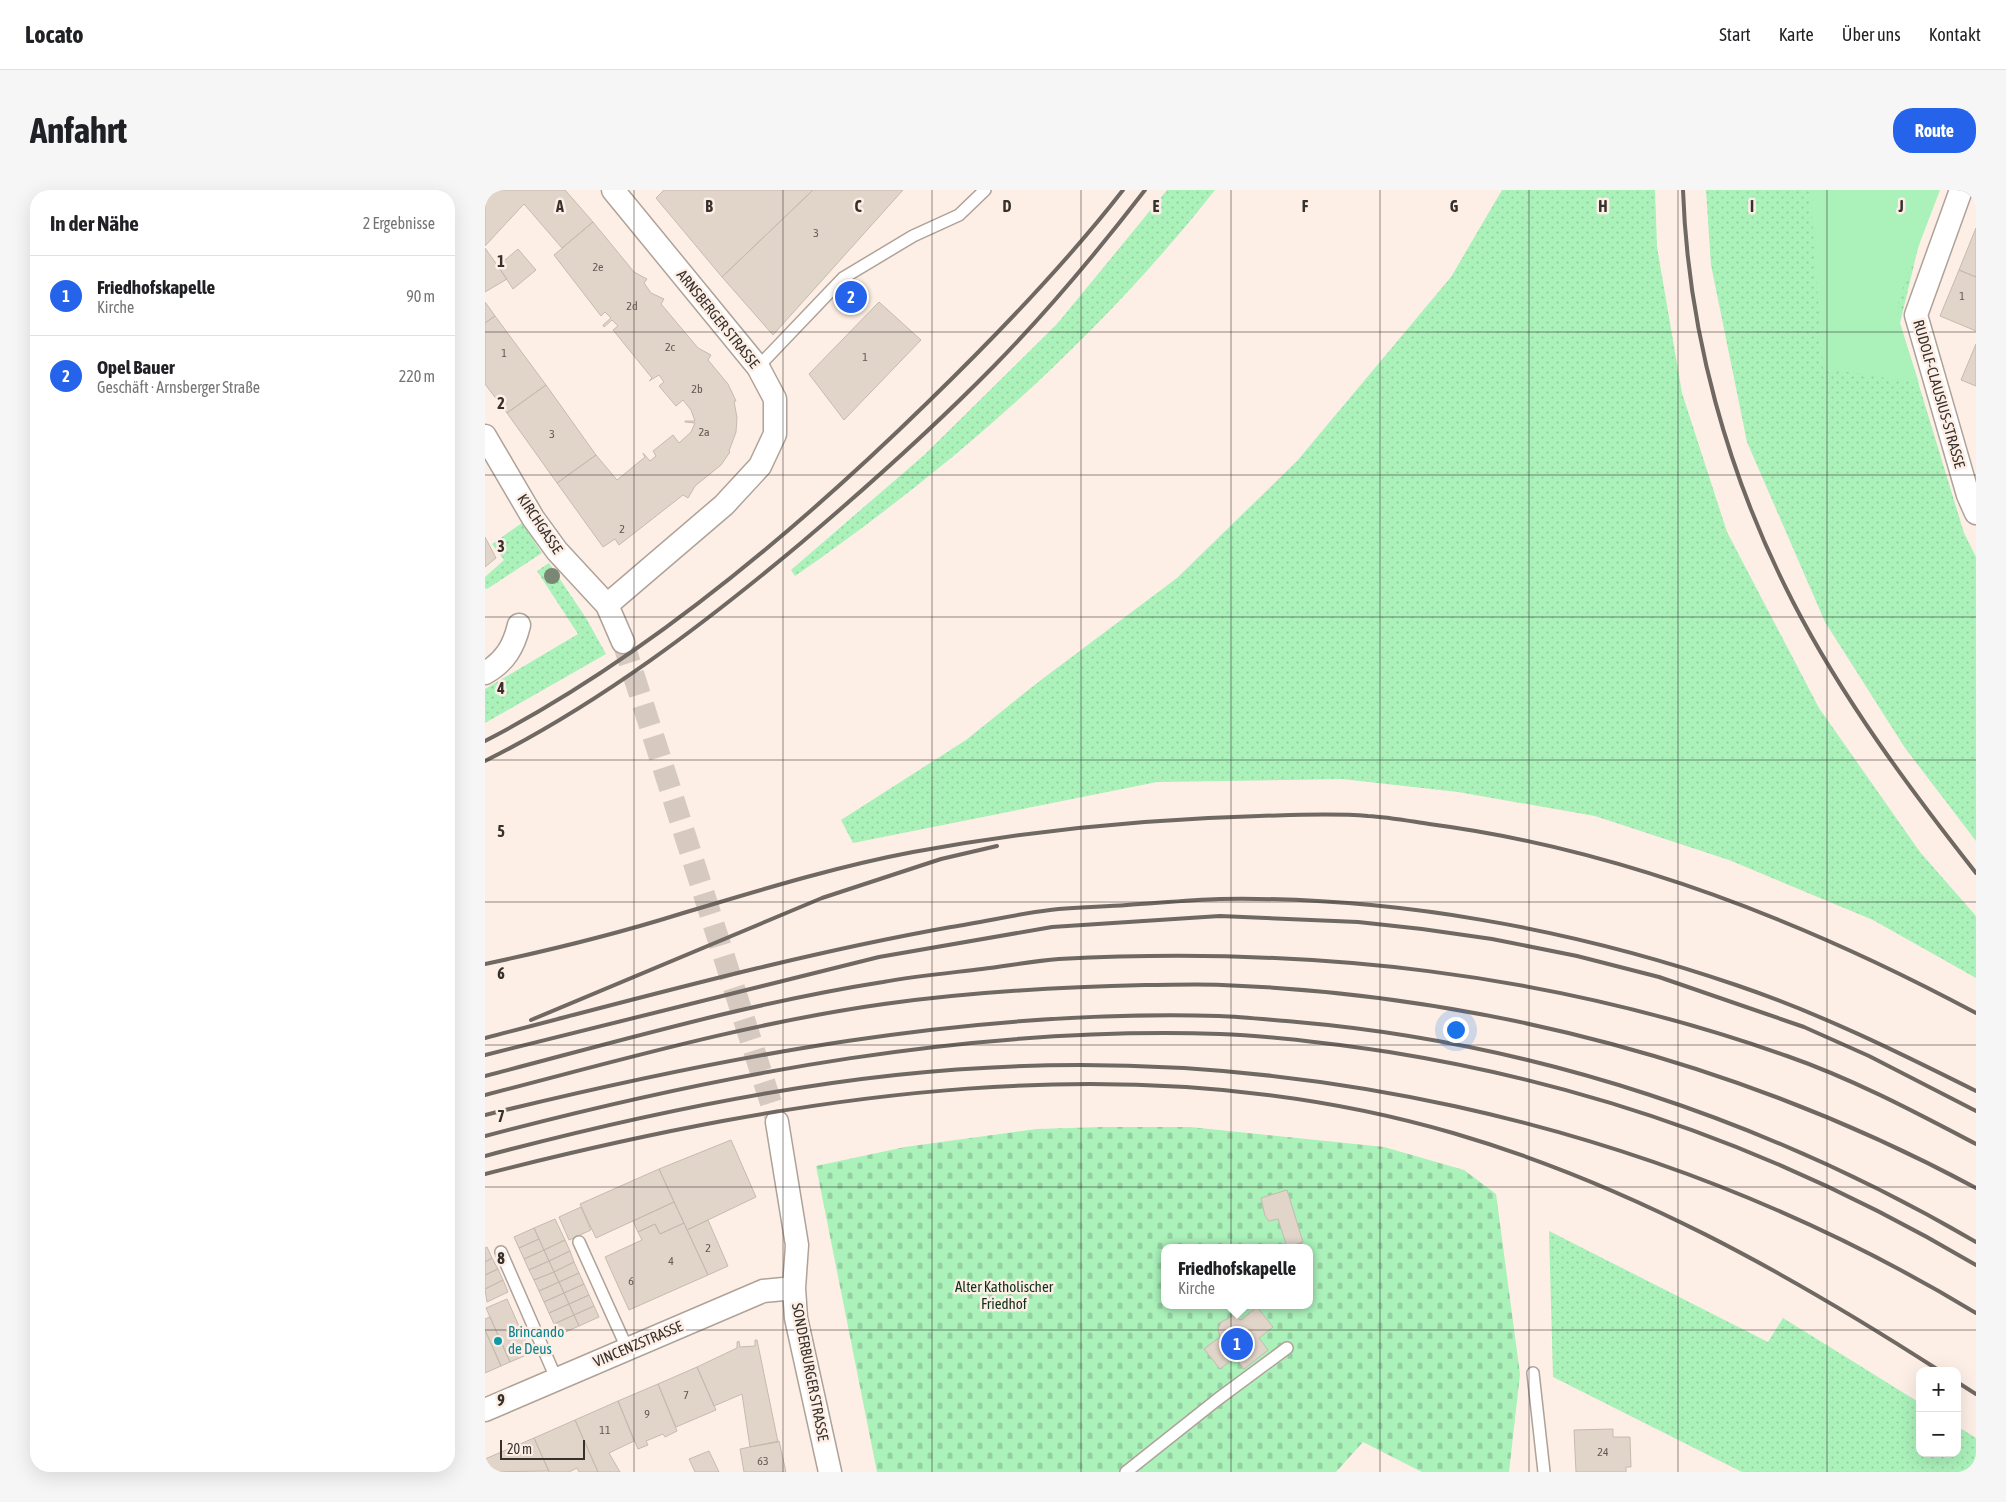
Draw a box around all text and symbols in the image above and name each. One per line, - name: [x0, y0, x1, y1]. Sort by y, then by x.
- text: Locato: [25, 21, 84, 48]
- text: Start: [1719, 24, 1751, 45]
- text: Karte: [1779, 24, 1814, 45]
- text: Über uns: [1842, 24, 1901, 45]
- text: Kontakt: [1929, 24, 1981, 45]
- button: Route: [1893, 108, 1976, 153]
- text: Anfahrt: [30, 110, 127, 150]
- text: A: [555, 197, 564, 215]
- text: B: [705, 197, 713, 215]
- text: C: [854, 197, 862, 215]
- text: D: [1003, 197, 1012, 215]
- text: E: [1153, 197, 1160, 215]
- text: F: [1302, 197, 1309, 215]
- text: G: [1450, 197, 1459, 215]
- text: H: [1598, 197, 1608, 215]
- text: I: [1750, 197, 1754, 215]
- text: J: [1897, 197, 1904, 215]
- text: In der Nähe: [50, 211, 139, 235]
- text: 2 Ergebnisse: [363, 214, 435, 232]
- house number: 3: [813, 226, 819, 240]
- text: 1: [497, 252, 505, 270]
- house number: 2e: [592, 260, 604, 274]
- street label: ARNSBERGER STRASSE: [674, 266, 764, 372]
- text: Friedhofskapelle: [97, 276, 215, 298]
- pin: 2: [835, 278, 867, 316]
- text: 1: [62, 287, 70, 305]
- text: 90 m: [406, 287, 435, 305]
- house number: 1: [1959, 289, 1965, 303]
- text: Kirche: [97, 298, 134, 316]
- house number: 2d: [626, 299, 638, 313]
- street label: RUDOLF-CLAUSIUS-STRASSE: [1910, 318, 1969, 471]
- house number: 2c: [665, 340, 676, 354]
- house number: 1: [501, 346, 507, 360]
- house number: 1: [862, 350, 868, 364]
- text: Opel Bauer: [97, 356, 175, 378]
- text: 2: [62, 367, 70, 385]
- text: 220 m: [399, 367, 435, 385]
- text: Geschäft · Arnsberger Straße: [97, 378, 260, 396]
- house number: 2b: [691, 382, 703, 396]
- text: 2: [497, 394, 505, 412]
- house number: 2a: [698, 425, 710, 439]
- house number: 3: [549, 427, 555, 441]
- street label: KIRCHGASSE: [514, 491, 567, 557]
- house number: 2: [619, 522, 625, 536]
- text: 3: [497, 537, 505, 555]
- text: 4: [496, 679, 505, 697]
- text: 5: [497, 822, 505, 840]
- text: 6: [497, 964, 505, 982]
- your location: [1443, 1017, 1469, 1043]
- text: 7: [497, 1107, 505, 1125]
- house number: 2: [705, 1241, 711, 1255]
- popup: [1161, 1244, 1313, 1309]
- text: 8: [497, 1249, 505, 1267]
- house number: 4: [668, 1254, 674, 1268]
- text: Friedhofskapelle: [1178, 1257, 1296, 1279]
- house number: 6: [628, 1274, 634, 1288]
- park label: Alter Katholischer Friedhof: [955, 1278, 1054, 1312]
- text: Kirche: [1178, 1279, 1215, 1297]
- street label: SONDERBURGER STRASSE: [789, 1301, 832, 1443]
- street label: VINCENZSTRASSE: [591, 1317, 686, 1370]
- place label: Brincando de Deus: [508, 1323, 564, 1357]
- pin: 1: [1221, 1325, 1253, 1363]
- marker: Brincando de Deus: [492, 1335, 504, 1347]
- map controls: [1916, 1367, 1961, 1457]
- button: +: [1916, 1367, 1961, 1412]
- house number: 7: [683, 1388, 689, 1402]
- text: 9: [497, 1391, 505, 1409]
- house number: 9: [644, 1407, 650, 1421]
- button: −: [1916, 1412, 1961, 1457]
- house number: 11: [599, 1423, 611, 1437]
- scale bar: [500, 1437, 585, 1460]
- text: 20 m: [507, 1441, 532, 1457]
- house number: 24: [1597, 1445, 1609, 1459]
- house number: 63: [757, 1454, 769, 1468]

